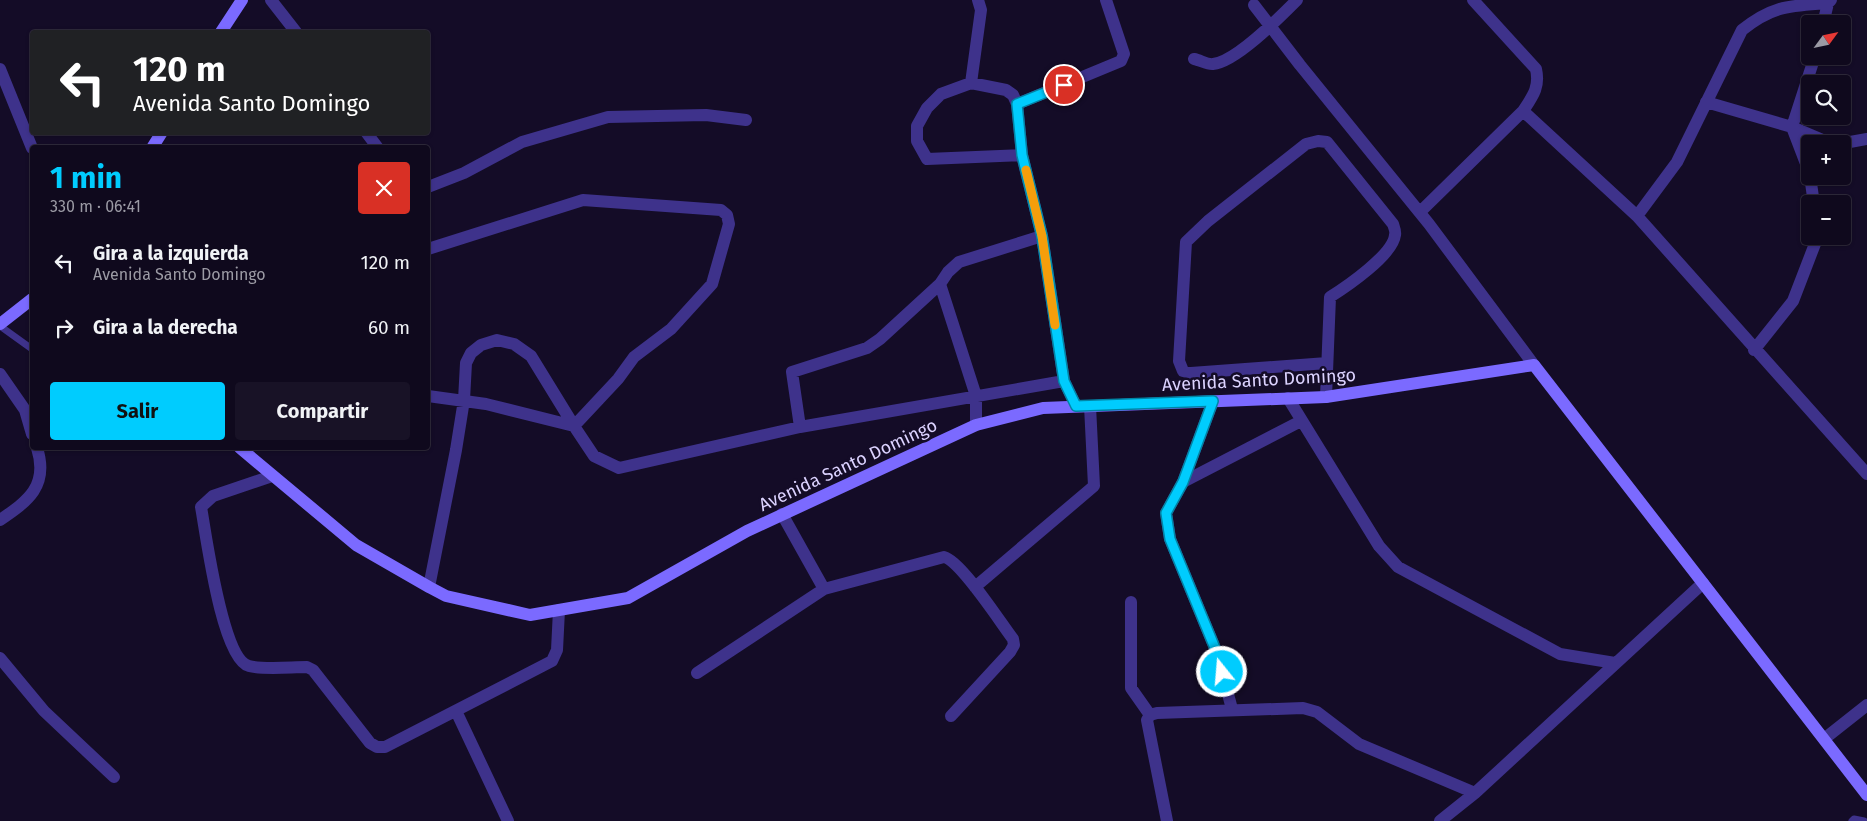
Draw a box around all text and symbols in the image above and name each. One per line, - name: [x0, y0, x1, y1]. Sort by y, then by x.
- north arrow: [1801, 15, 1851, 65]
- map controls: [1801, 15, 1851, 245]
- text: 120 m: [133, 48, 226, 90]
- icon: left: [50, 50, 115, 115]
- pin: [1043, 64, 1085, 106]
- icon: arrive: [1050, 71, 1078, 99]
- button: search: [1801, 75, 1851, 125]
- text: Avenida Santo Domingo: [133, 90, 370, 117]
- button: +: [1801, 135, 1851, 185]
- text: 1 min: [50, 160, 122, 196]
- button: close: [358, 162, 410, 214]
- button: −: [1801, 195, 1851, 245]
- text: 330 m · 06:41: [50, 197, 141, 216]
- text: Gira a la izquierda: [93, 242, 249, 265]
- icon: left: [50, 249, 78, 277]
- text: 120 m: [360, 251, 410, 274]
- text: Avenida Santo Domingo: [93, 265, 266, 284]
- icon: right: [50, 314, 78, 342]
- text: Gira a la derecha: [93, 316, 238, 339]
- text: 60 m: [368, 316, 410, 339]
- street label: Avenida Santo Domingo: [1161, 364, 1357, 396]
- button: Salir: [50, 382, 225, 440]
- button: Compartir: [235, 382, 410, 440]
- street label: Avenida Santo Domingo: [755, 414, 941, 516]
- position arrow: [1195, 645, 1247, 697]

